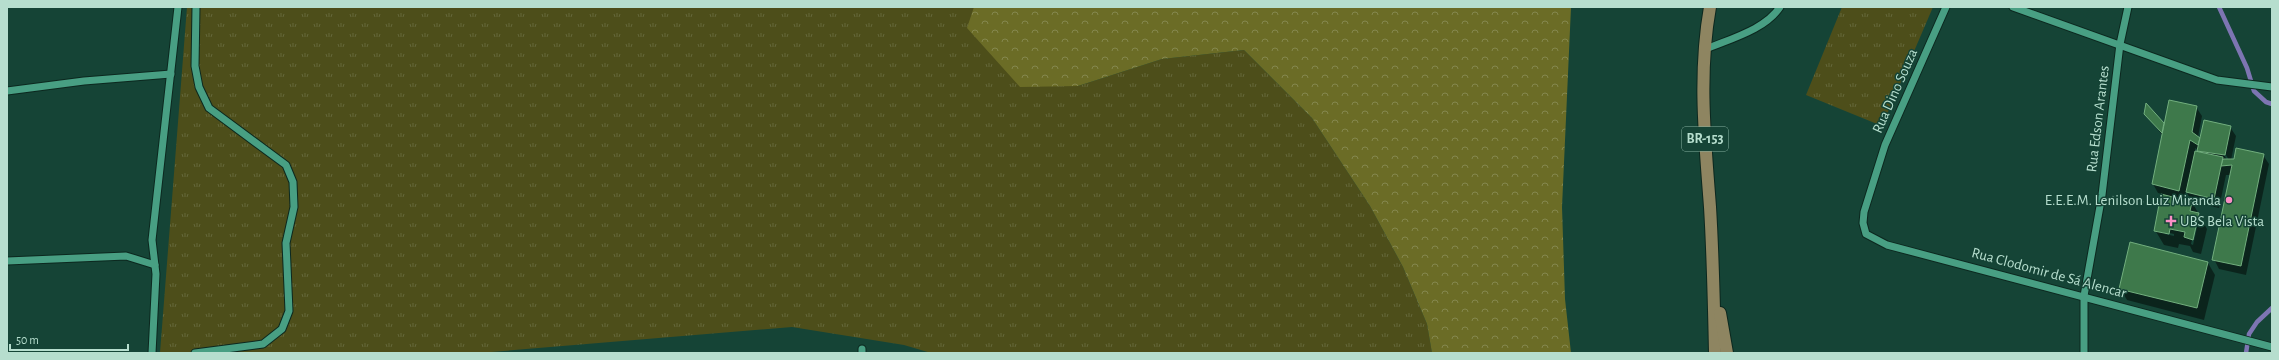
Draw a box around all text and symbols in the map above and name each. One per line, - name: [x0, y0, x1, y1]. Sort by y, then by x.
- street label: Rua Dino Souza: [1870, 46, 1920, 136]
- street label: Rua Edson Arantes: [2084, 65, 2112, 173]
- road number: BR-153: [1682, 127, 1728, 151]
- place label: E.E.E.M. Lenilson Luiz Miranda: [2045, 193, 2221, 208]
- marker: E.E.E.M. Lenilson Luiz Miranda: [2224, 195, 2234, 205]
- place label: UBS Bela Vista: [2180, 214, 2264, 229]
- marker: UBS Bela Vista: [2165, 215, 2177, 227]
- street label: Rua Clodomir de Sá Alencar: [1970, 245, 2128, 301]
- scale bar: [10, 326, 128, 352]
- text: 50 m: [16, 334, 39, 346]

